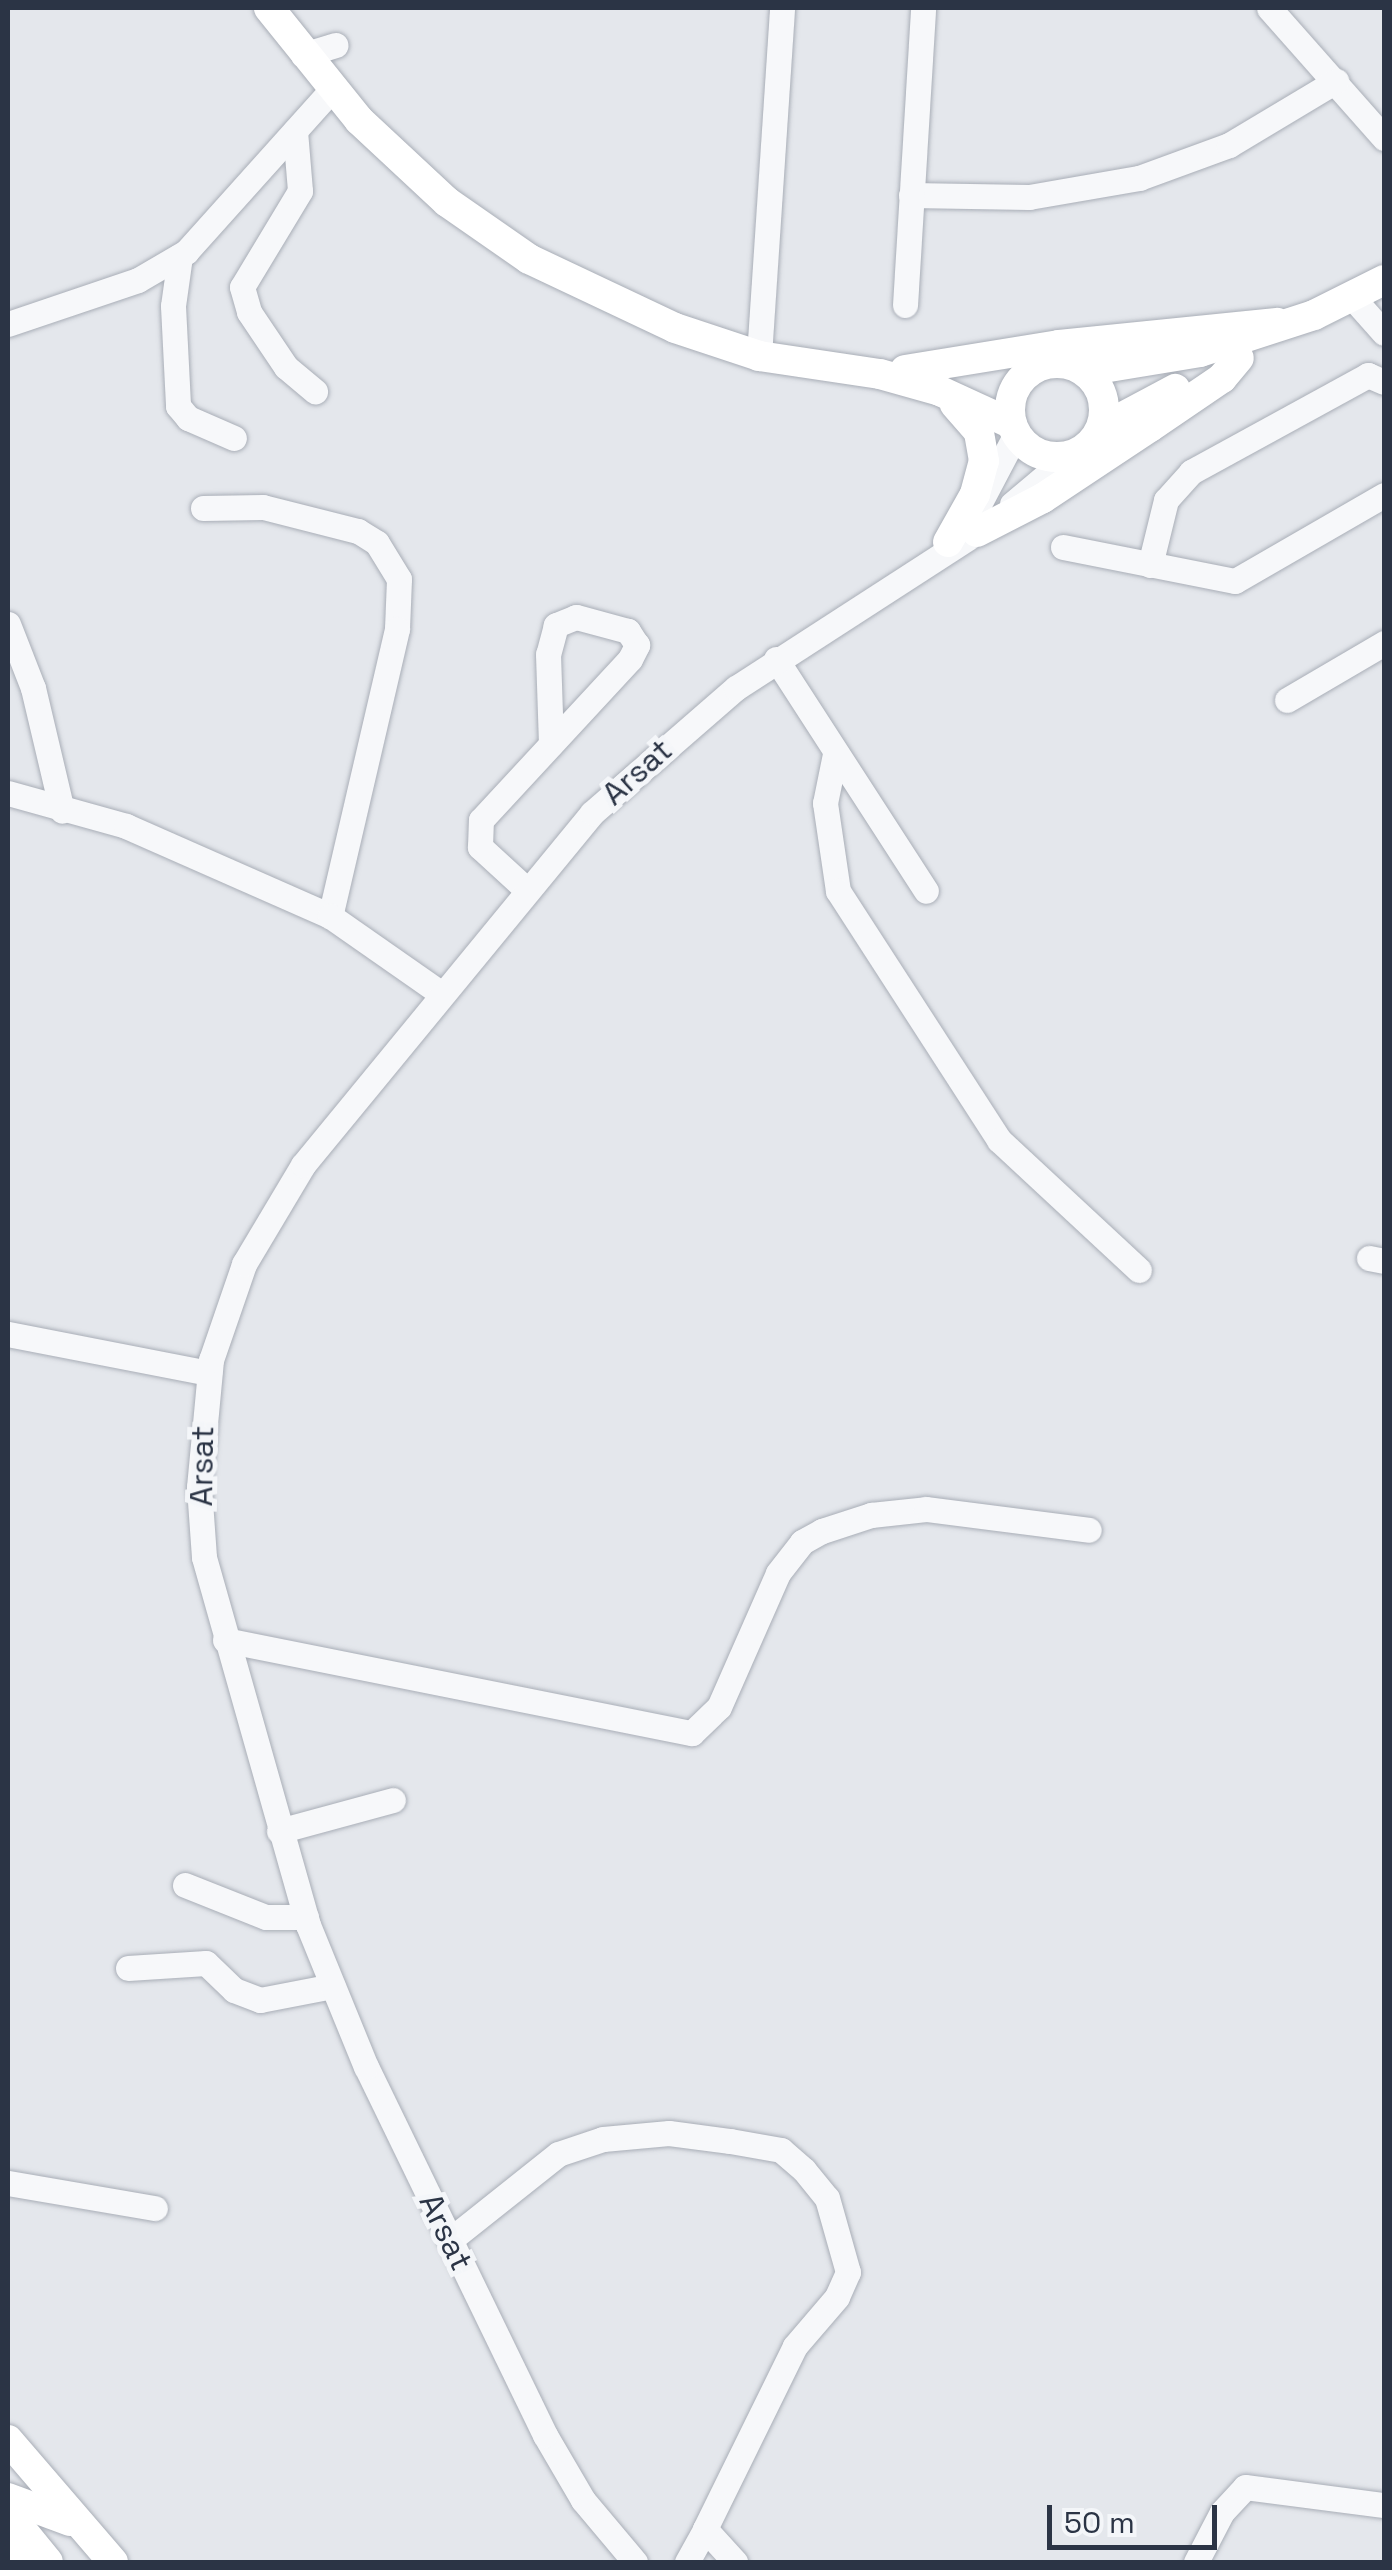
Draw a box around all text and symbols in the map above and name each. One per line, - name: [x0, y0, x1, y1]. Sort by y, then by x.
- street label: Arsat: [594, 731, 680, 813]
- street label: Arsat: [182, 1425, 222, 1507]
- street label: Arsat: [411, 2187, 481, 2277]
- scale bar: [1052, 2485, 1222, 2547]
- text: 50 m: [1064, 2503, 1135, 2542]

